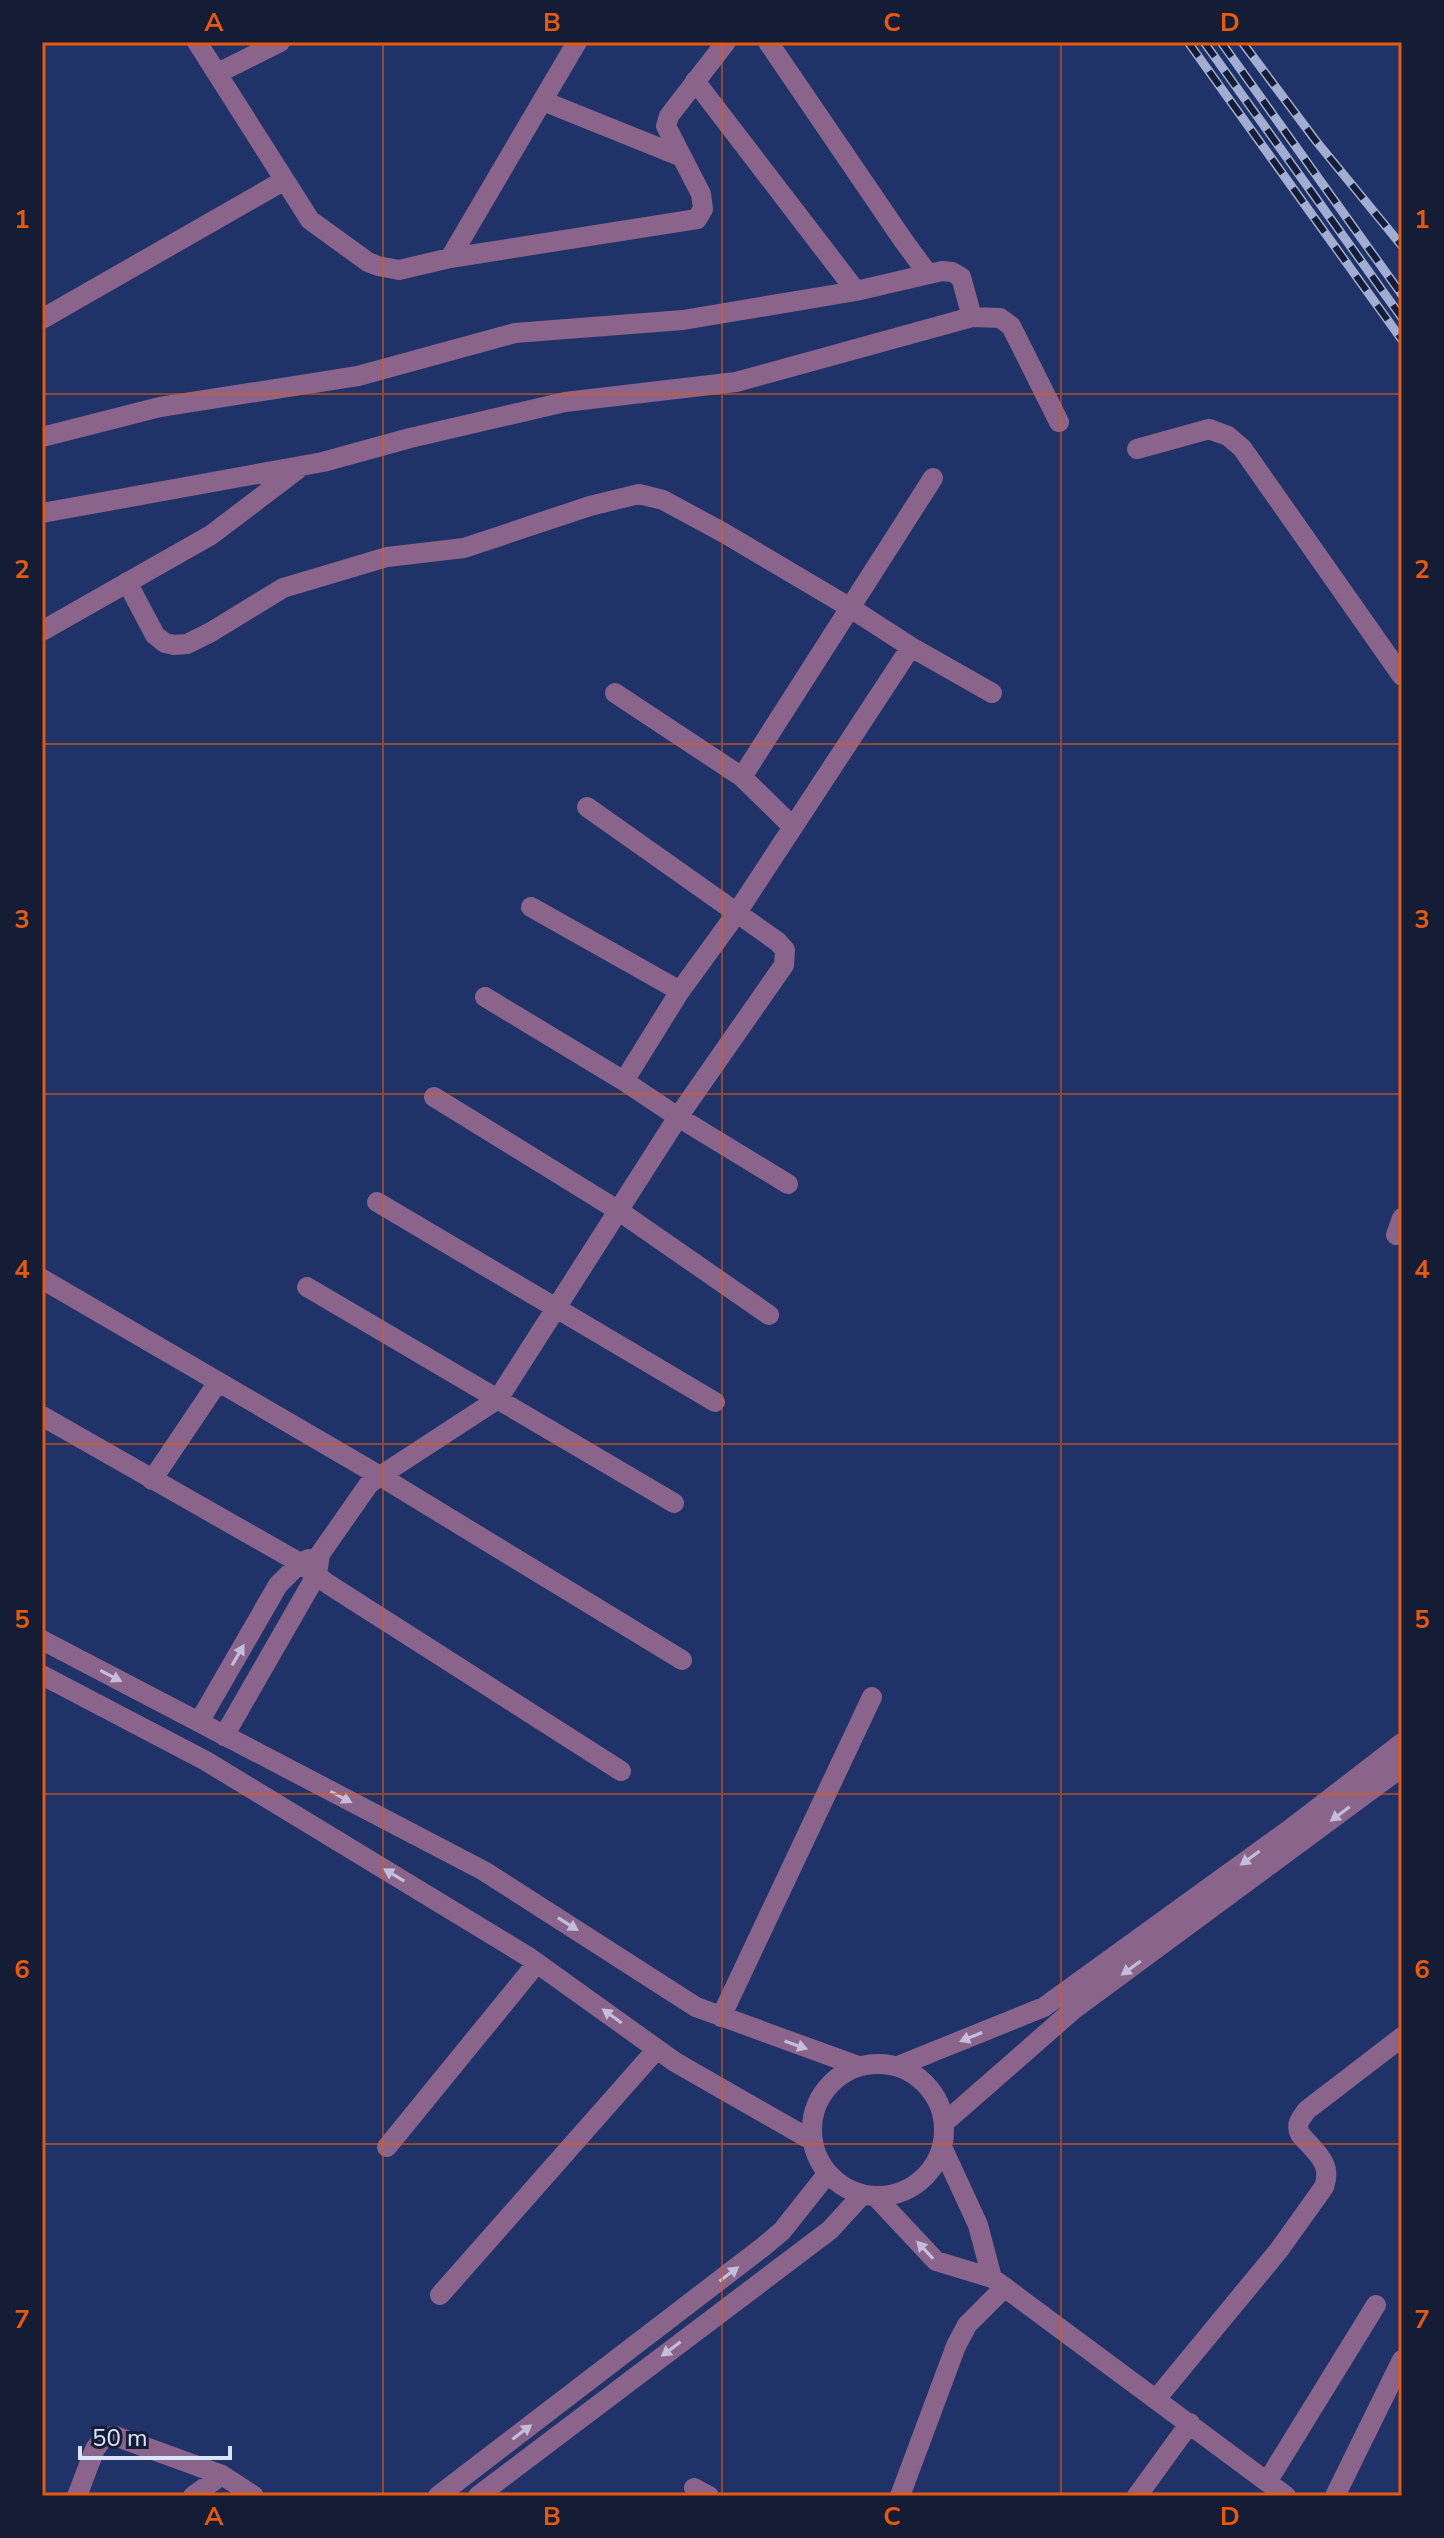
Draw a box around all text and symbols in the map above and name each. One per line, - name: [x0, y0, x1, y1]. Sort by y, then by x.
- text: A: [204, 5, 224, 40]
- text: B: [543, 5, 561, 40]
- text: C: [883, 5, 901, 40]
- text: D: [1220, 5, 1240, 40]
- text: 1: [14, 202, 30, 237]
- text: 1: [1414, 202, 1430, 237]
- text: 2: [14, 552, 30, 587]
- text: 2: [1414, 552, 1430, 587]
- text: 3: [14, 902, 30, 937]
- text: 3: [1414, 902, 1430, 937]
- text: 4: [14, 1252, 30, 1287]
- text: 4: [1414, 1252, 1430, 1287]
- text: 5: [14, 1602, 30, 1637]
- text: 5: [1414, 1602, 1430, 1637]
- one-way arrow: [231, 1644, 245, 1666]
- one-way arrow: [100, 1668, 122, 1682]
- one-way arrow: [330, 1790, 352, 1804]
- one-way arrow: [1330, 1805, 1350, 1821]
- one-way arrow: [1240, 1849, 1261, 1865]
- one-way arrow: [383, 1868, 405, 1882]
- one-way arrow: [557, 1916, 579, 1930]
- text: 6: [14, 1952, 30, 1987]
- text: 6: [1414, 1952, 1430, 1987]
- one-way arrow: [1120, 1960, 1141, 1975]
- one-way arrow: [601, 2009, 622, 2024]
- one-way arrow: [959, 2030, 983, 2043]
- one-way arrow: [784, 2039, 808, 2051]
- one-way arrow: [917, 2241, 935, 2260]
- one-way arrow: [718, 2266, 739, 2282]
- text: 7: [14, 2302, 30, 2337]
- text: 7: [1414, 2302, 1430, 2337]
- one-way arrow: [661, 2341, 682, 2357]
- scale bar: [80, 2410, 230, 2460]
- text: 50 m: [92, 2422, 148, 2454]
- one-way arrow: [512, 2424, 532, 2440]
- text: A: [204, 2499, 224, 2534]
- text: B: [543, 2499, 561, 2534]
- text: C: [883, 2499, 901, 2534]
- text: D: [1220, 2499, 1240, 2534]

